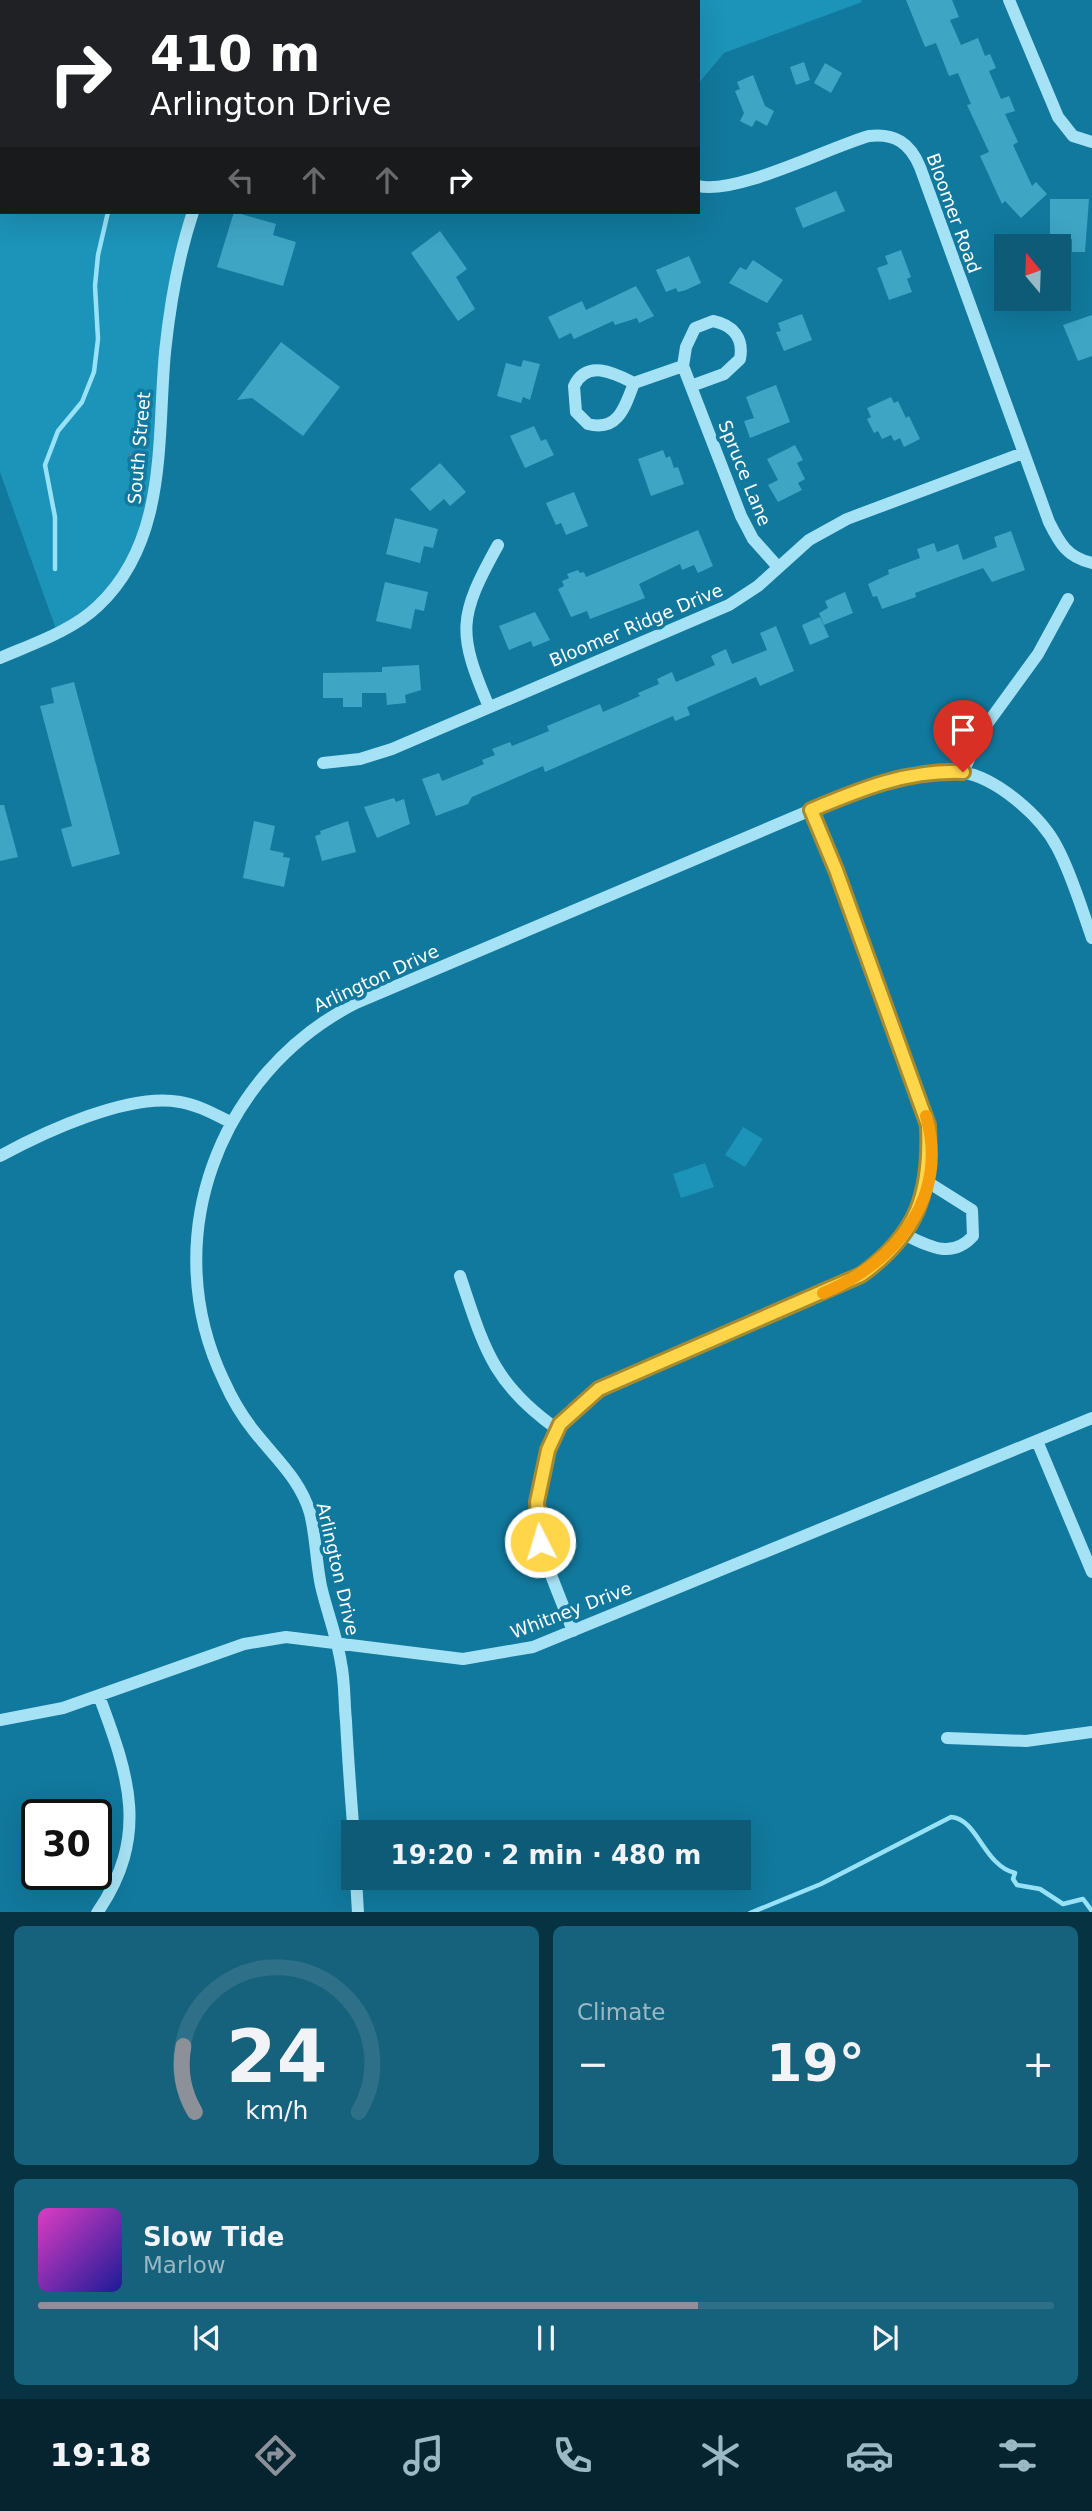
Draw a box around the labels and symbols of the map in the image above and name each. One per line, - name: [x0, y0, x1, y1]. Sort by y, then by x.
- street label: Bloomer Road: [923, 150, 985, 276]
- north arrow: [994, 234, 1071, 312]
- street label: South Street: [124, 391, 154, 505]
- street label: Spruce Lane: [714, 417, 776, 529]
- street label: Bloomer Ridge Drive: [546, 579, 726, 671]
- pin: [933, 700, 993, 772]
- street label: Arlington Drive: [310, 940, 442, 1016]
- street label: Arlington Drive: [313, 1501, 363, 1637]
- position arrow: [503, 1505, 577, 1579]
- street label: Whitney Drive: [507, 1577, 635, 1643]
- speed limit sign: 30: [21, 1799, 112, 1890]

